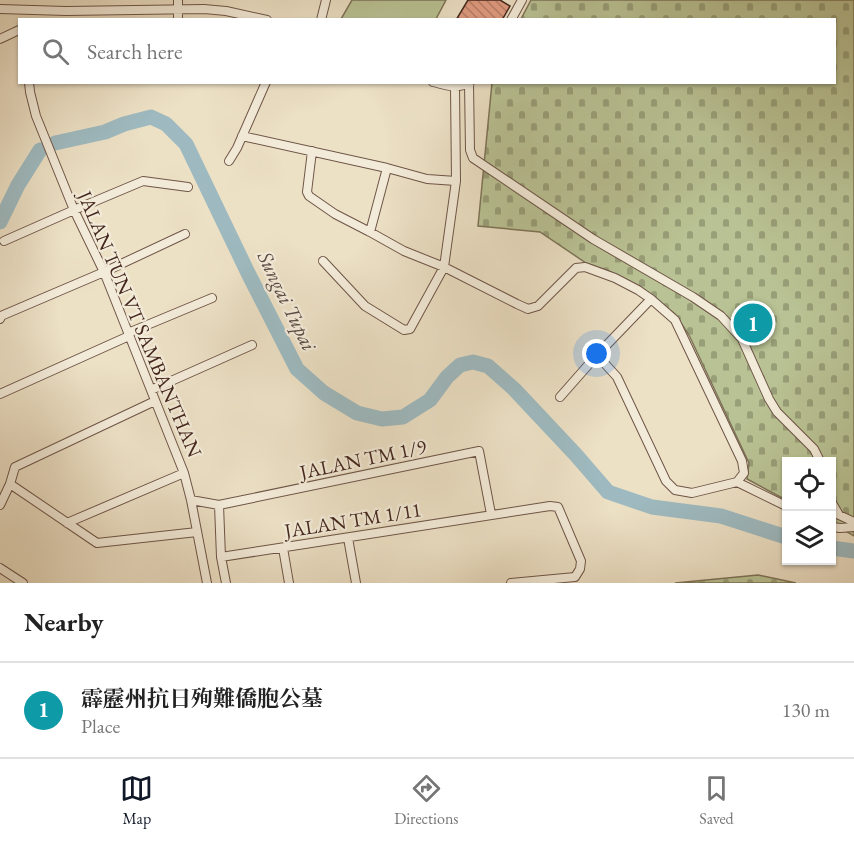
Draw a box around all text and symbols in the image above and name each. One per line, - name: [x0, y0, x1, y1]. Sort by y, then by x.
- search box: [18, 18, 836, 84]
- icon: search: [39, 35, 72, 68]
- text: Search here: [87, 37, 182, 66]
- street label: JALAN TUN VT SAMBANTHAN: [71, 185, 208, 461]
- water label: Sungai Tupai: [251, 246, 324, 356]
- pin: 1: [734, 300, 772, 346]
- your location: [582, 339, 611, 368]
- street label: JALAN TM 1/9: [295, 433, 429, 486]
- map controls: [782, 457, 836, 565]
- button: locate: [782, 457, 836, 511]
- street label: JALAN TM 1/11: [281, 496, 423, 544]
- button: layers: [782, 511, 836, 565]
- text: Nearby: [24, 605, 104, 639]
- text: 霹靂州抗日殉難僑胞公墓: [81, 684, 323, 713]
- text: 1: [38, 697, 49, 723]
- text: 130 m: [782, 697, 830, 723]
- text: Place: [81, 713, 120, 739]
- tab: Map: [120, 772, 153, 829]
- tab: Directions: [394, 772, 459, 829]
- tab: Saved: [699, 772, 734, 829]

